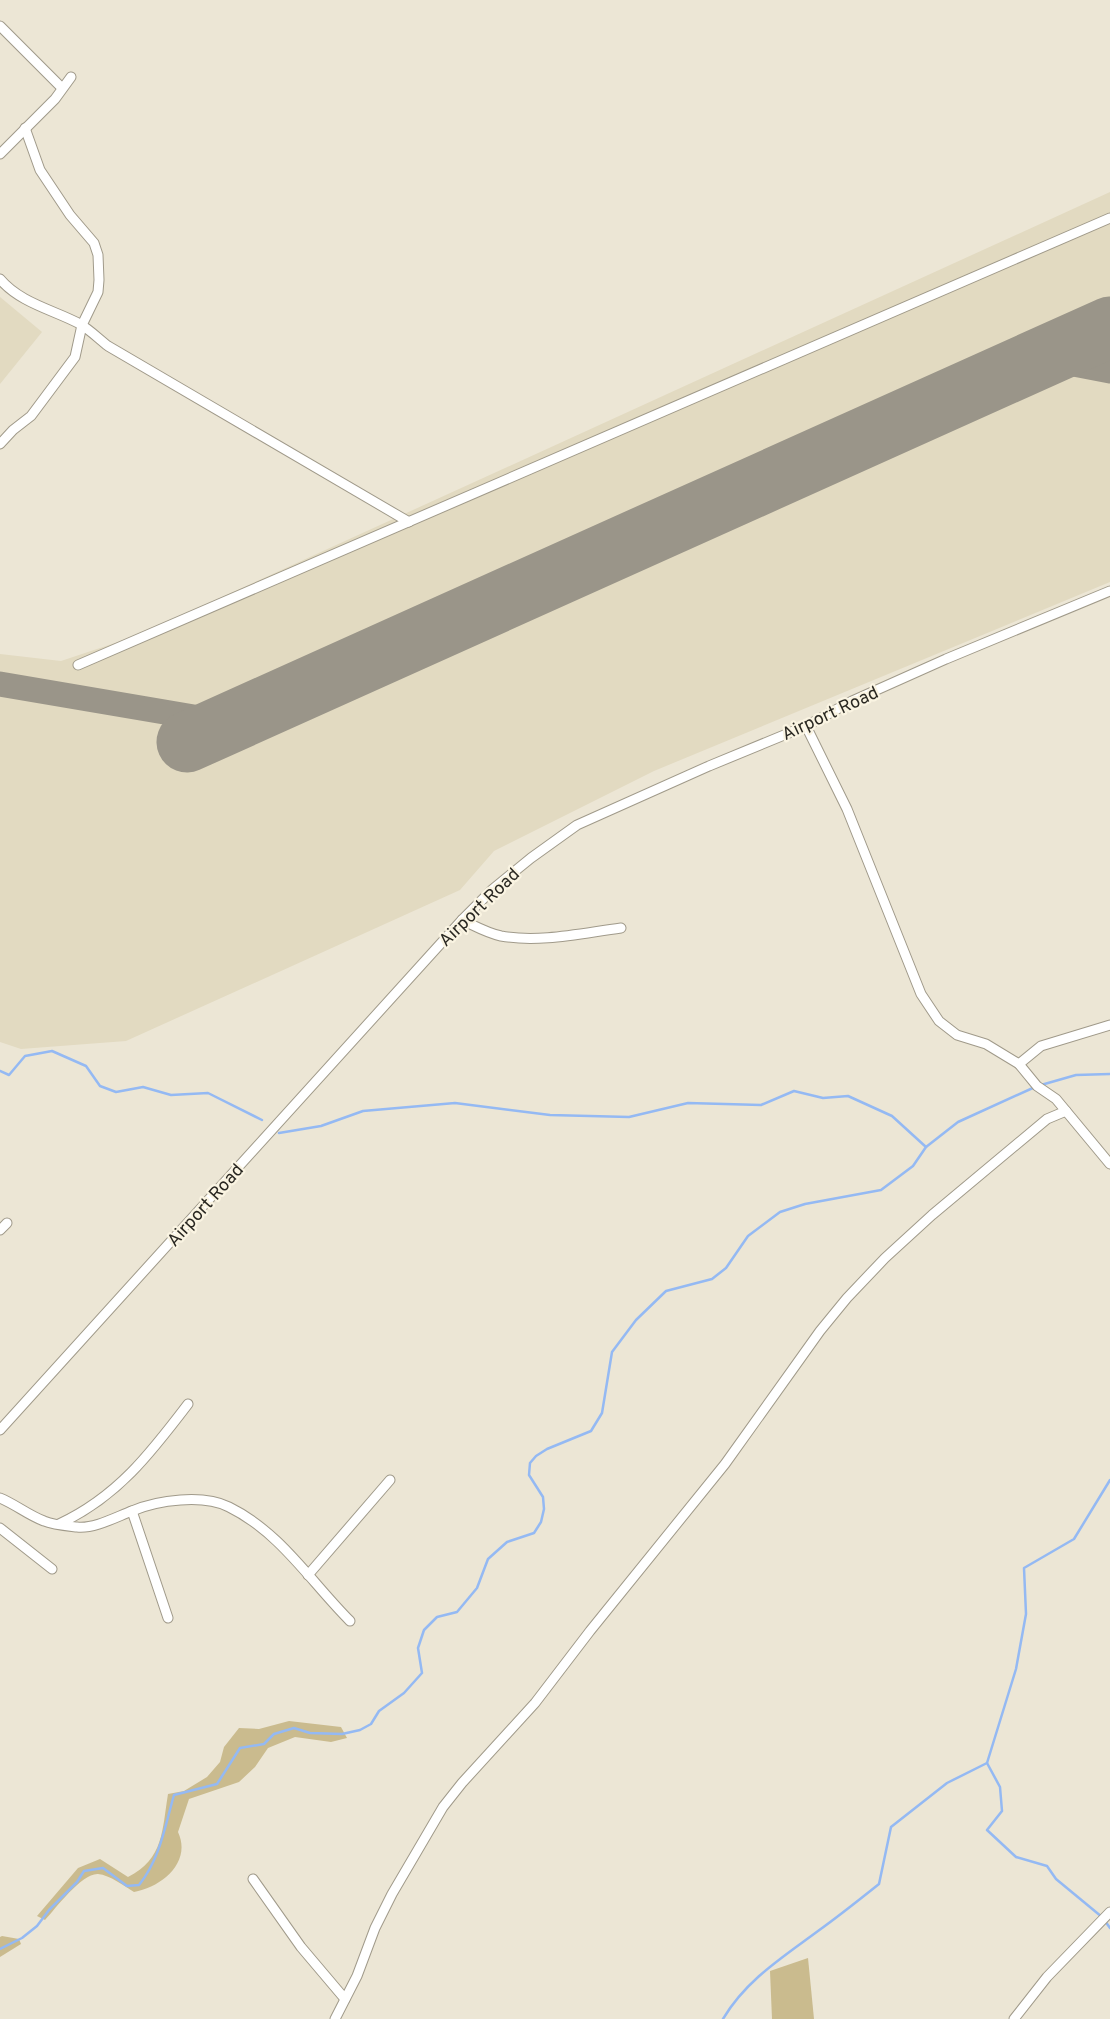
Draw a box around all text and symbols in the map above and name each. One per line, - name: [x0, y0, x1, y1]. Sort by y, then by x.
- street label: Airport Road: [779, 682, 883, 747]
- street label: Airport Road: [435, 864, 525, 953]
- street label: Airport Road: [163, 1160, 249, 1252]

